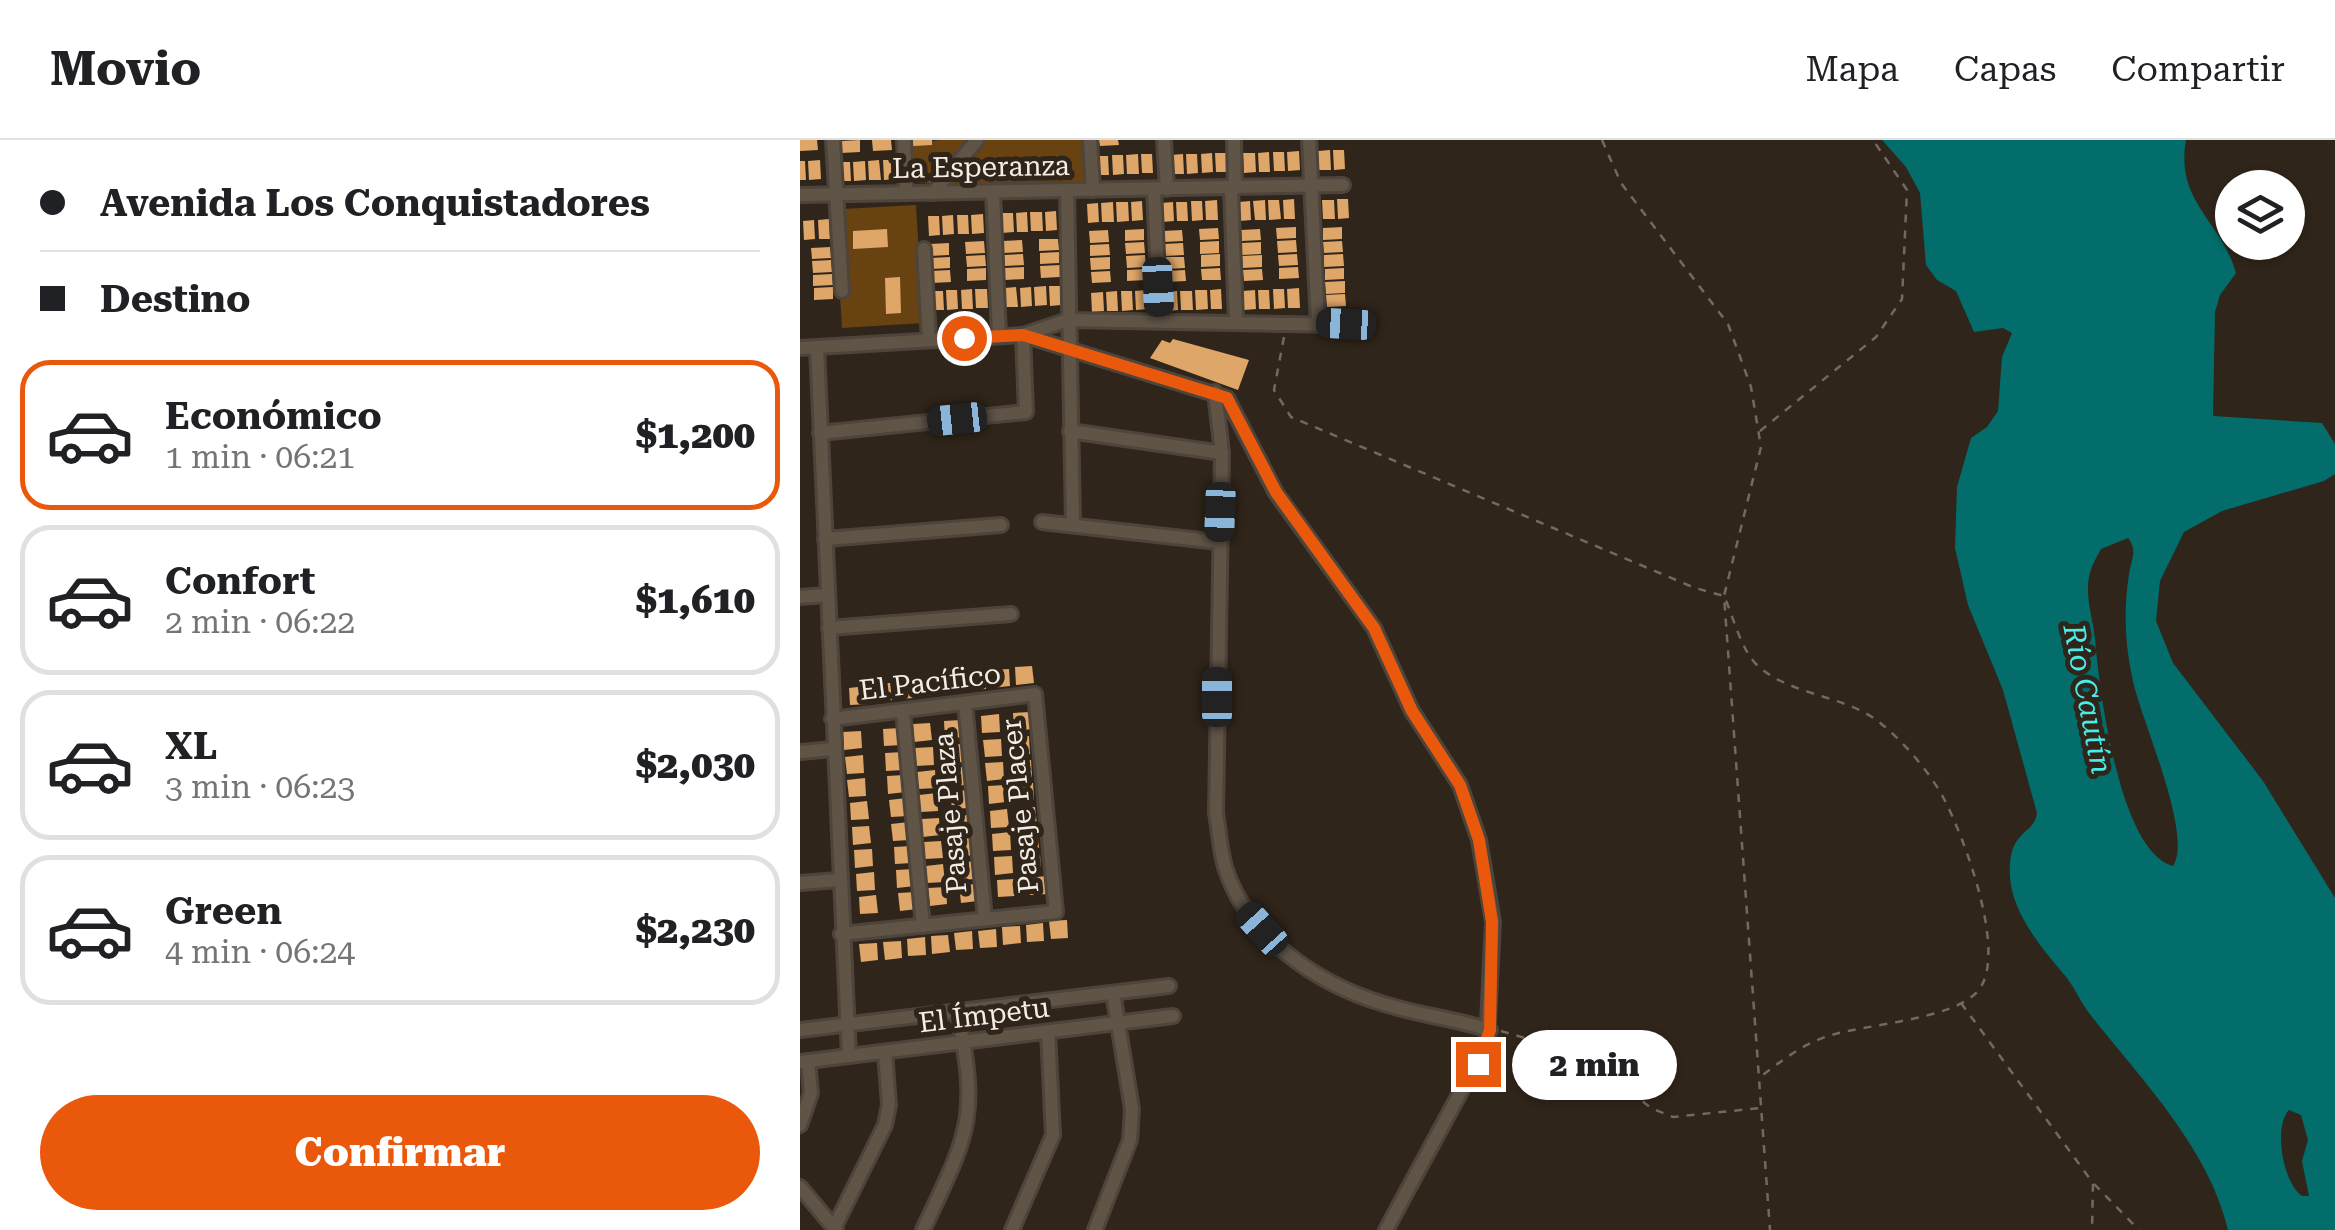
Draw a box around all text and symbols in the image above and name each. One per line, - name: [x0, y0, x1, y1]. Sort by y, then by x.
- text: Movio: [50, 41, 201, 97]
- text: Mapa: [1806, 49, 1899, 90]
- text: Capas: [1954, 49, 2056, 90]
- text: Compartir: [2111, 49, 2285, 90]
- street label: La Esperanza: [892, 149, 1070, 185]
- map controls: [2215, 170, 2305, 260]
- button: layers: [2215, 170, 2305, 260]
- text: Avenida Los Conquistadores: [100, 181, 650, 225]
- car: [1141, 256, 1175, 318]
- text: Destino: [100, 277, 251, 321]
- car: [1315, 307, 1377, 341]
- route start: [942, 316, 987, 361]
- icon: car: [45, 390, 135, 480]
- text: Económico: [165, 394, 382, 438]
- car: [926, 401, 988, 437]
- text: $1,200: [636, 413, 755, 457]
- text: 1 min · 06:21: [165, 438, 355, 476]
- car: [1204, 481, 1236, 543]
- icon: car: [45, 555, 135, 645]
- text: Confort: [165, 559, 315, 603]
- text: $1,610: [636, 578, 755, 622]
- text: 2 min · 06:22: [165, 603, 355, 641]
- water label: Río Cautín: [2056, 620, 2120, 777]
- street label: El Pacífico: [857, 657, 1003, 707]
- car: [1202, 667, 1232, 727]
- street label: Pasaje Placer: [994, 717, 1046, 895]
- icon: car: [45, 720, 135, 810]
- text: XL: [165, 724, 217, 768]
- street label: Pasaje Plaza: [927, 731, 973, 895]
- text: $2,030: [636, 743, 755, 787]
- text: 3 min · 06:23: [165, 768, 355, 806]
- icon: car: [45, 885, 135, 975]
- text: Green: [165, 889, 282, 933]
- car: [1231, 897, 1293, 961]
- text: $2,230: [636, 908, 755, 952]
- text: 4 min · 06:24: [165, 933, 355, 971]
- street label: El Ímpetu: [917, 990, 1051, 1039]
- callout: 2 min: [1513, 1029, 1678, 1099]
- route end: [1456, 1042, 1501, 1087]
- text: 2 min: [1550, 1046, 1639, 1084]
- button: Confirmar: [40, 1095, 760, 1210]

